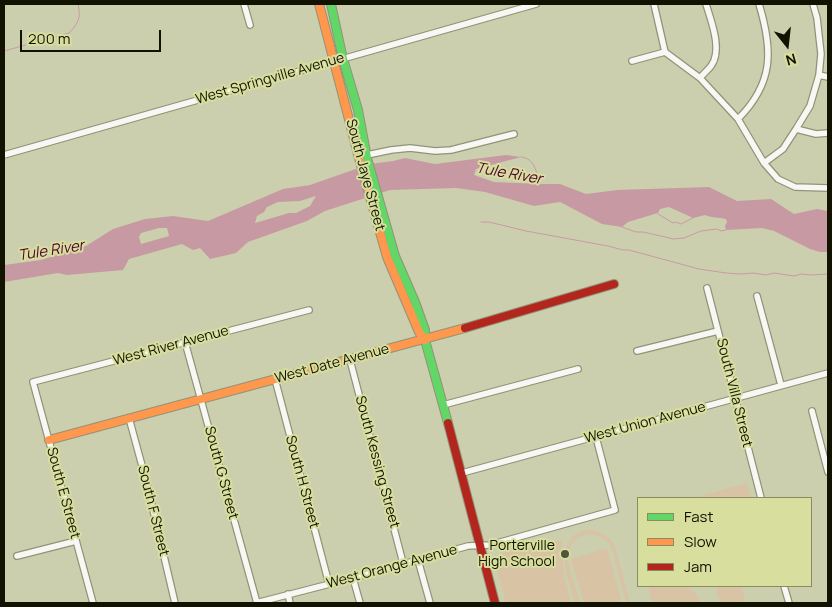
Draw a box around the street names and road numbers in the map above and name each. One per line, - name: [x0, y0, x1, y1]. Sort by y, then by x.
- street label: West Springville Avenue: [194, 50, 346, 108]
- street label: South Jaye Street: [342, 117, 388, 233]
- street label: West River Avenue: [111, 322, 231, 370]
- street label: South Villa Street: [712, 337, 756, 449]
- street label: West Date Avenue: [273, 341, 391, 387]
- street label: South Kessing Street: [351, 394, 403, 530]
- street label: West Union Avenue: [582, 399, 708, 447]
- street label: South G Street: [200, 425, 242, 521]
- street label: South H Street: [282, 434, 322, 530]
- street label: South E Street: [43, 446, 83, 540]
- street label: South F Street: [134, 464, 172, 558]
- street label: West Orange Avenue: [325, 541, 459, 593]

